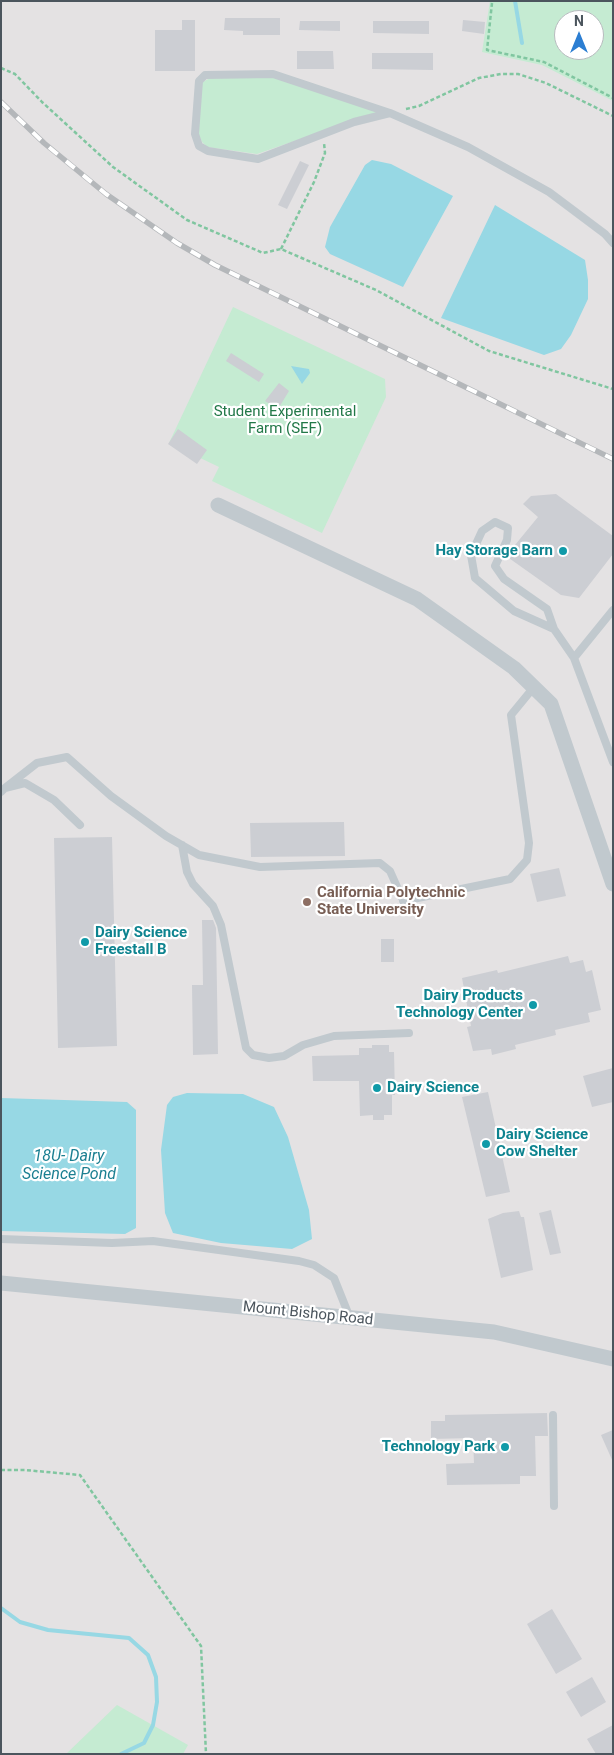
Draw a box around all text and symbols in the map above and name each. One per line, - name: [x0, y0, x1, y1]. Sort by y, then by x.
- north arrow: [554, 10, 604, 60]
- text: N: [574, 13, 584, 29]
- park label: Student Experimental Farm (SEF): [214, 403, 356, 438]
- place label: Hay Storage Barn: [435, 542, 553, 560]
- marker: Hay Storage Barn: [557, 545, 569, 557]
- place label: California Polytechnic State University: [317, 884, 465, 919]
- marker: California Polytechnic State University: [301, 896, 313, 908]
- place label: Dairy Science Freestall B: [95, 924, 187, 959]
- marker: Dairy Science Freestall B: [79, 936, 91, 948]
- place label: Dairy Products Technology Center: [396, 987, 523, 1022]
- marker: Dairy Products Technology Center: [527, 999, 539, 1011]
- place label: Dairy Science: [387, 1079, 479, 1097]
- marker: Dairy Science: [371, 1082, 383, 1094]
- place label: Dairy Science Cow Shelter: [496, 1126, 588, 1161]
- marker: Dairy Science Cow Shelter: [480, 1138, 492, 1150]
- water label: 18U- Dairy Science Pond: [22, 1147, 116, 1185]
- street label: Mount Bishop Road: [242, 1298, 374, 1330]
- place label: Technology Park: [382, 1438, 495, 1456]
- marker: Technology Park: [499, 1441, 511, 1453]

